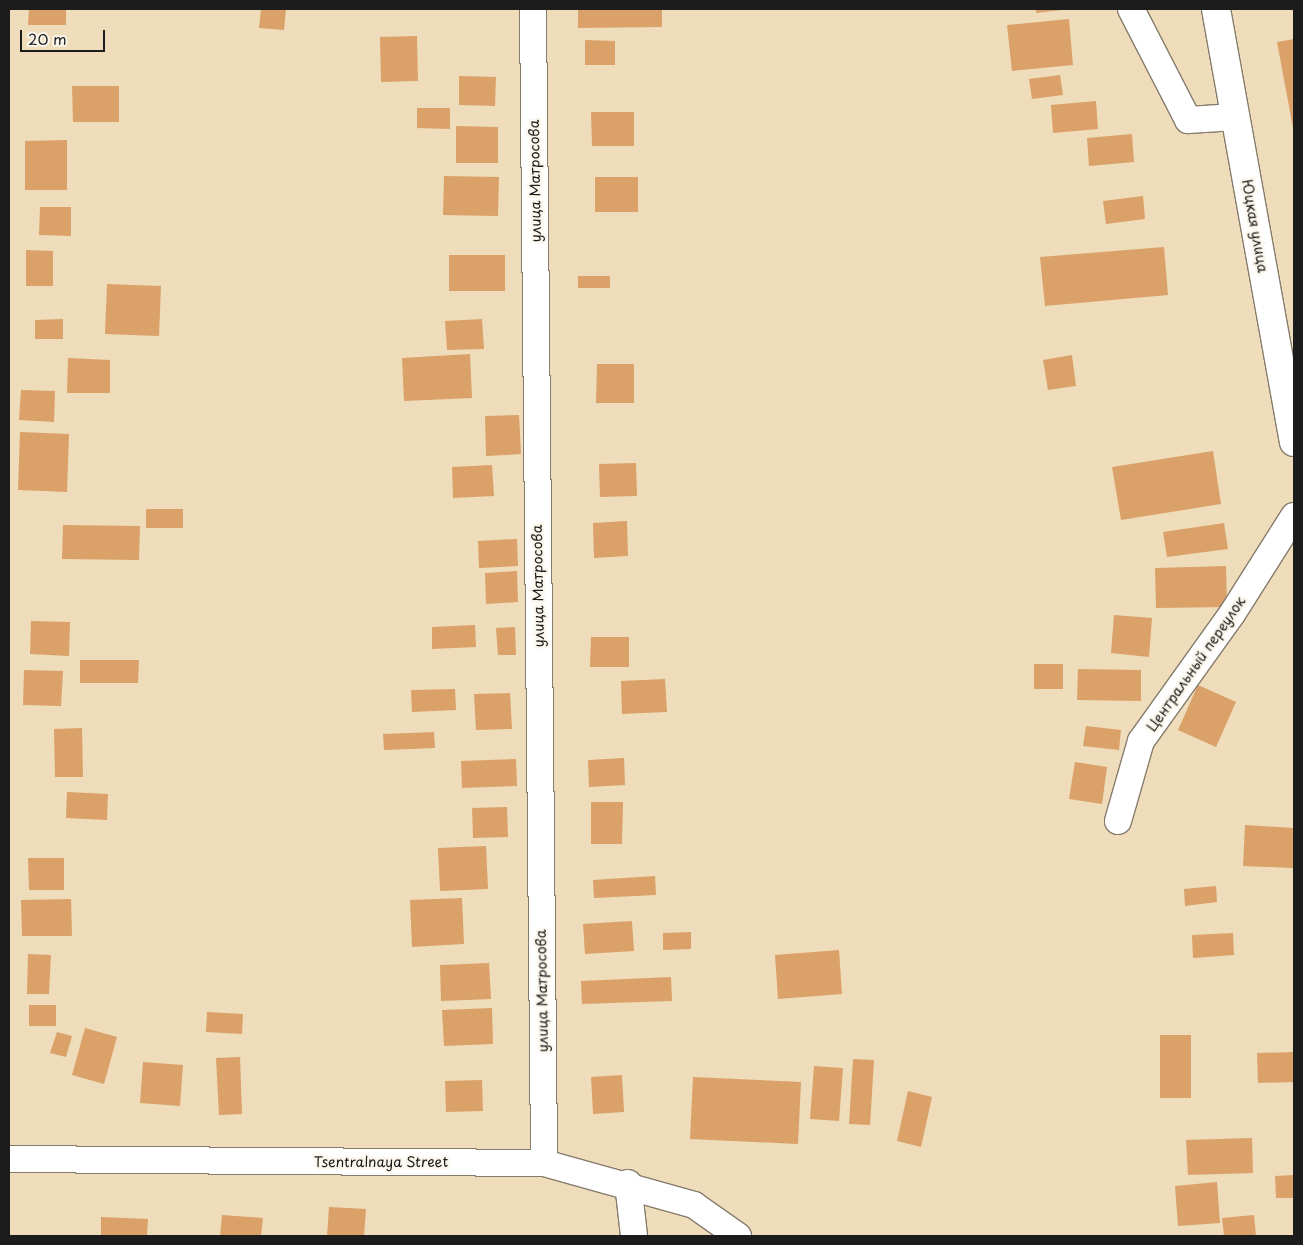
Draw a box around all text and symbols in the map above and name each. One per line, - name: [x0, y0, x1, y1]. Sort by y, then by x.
- scale bar: [22, 20, 108, 52]
- text: 20 m: [28, 27, 67, 50]
- street label: улица Матросова: [526, 119, 544, 243]
- street label: Юцкая улица: [1238, 178, 1272, 274]
- street label: улица Матросова: [529, 524, 547, 648]
- street label: Центральный переулок: [1143, 593, 1249, 735]
- street label: улица Матросова: [533, 929, 551, 1053]
- street label: Tsentralnaya Street: [314, 1154, 448, 1170]

